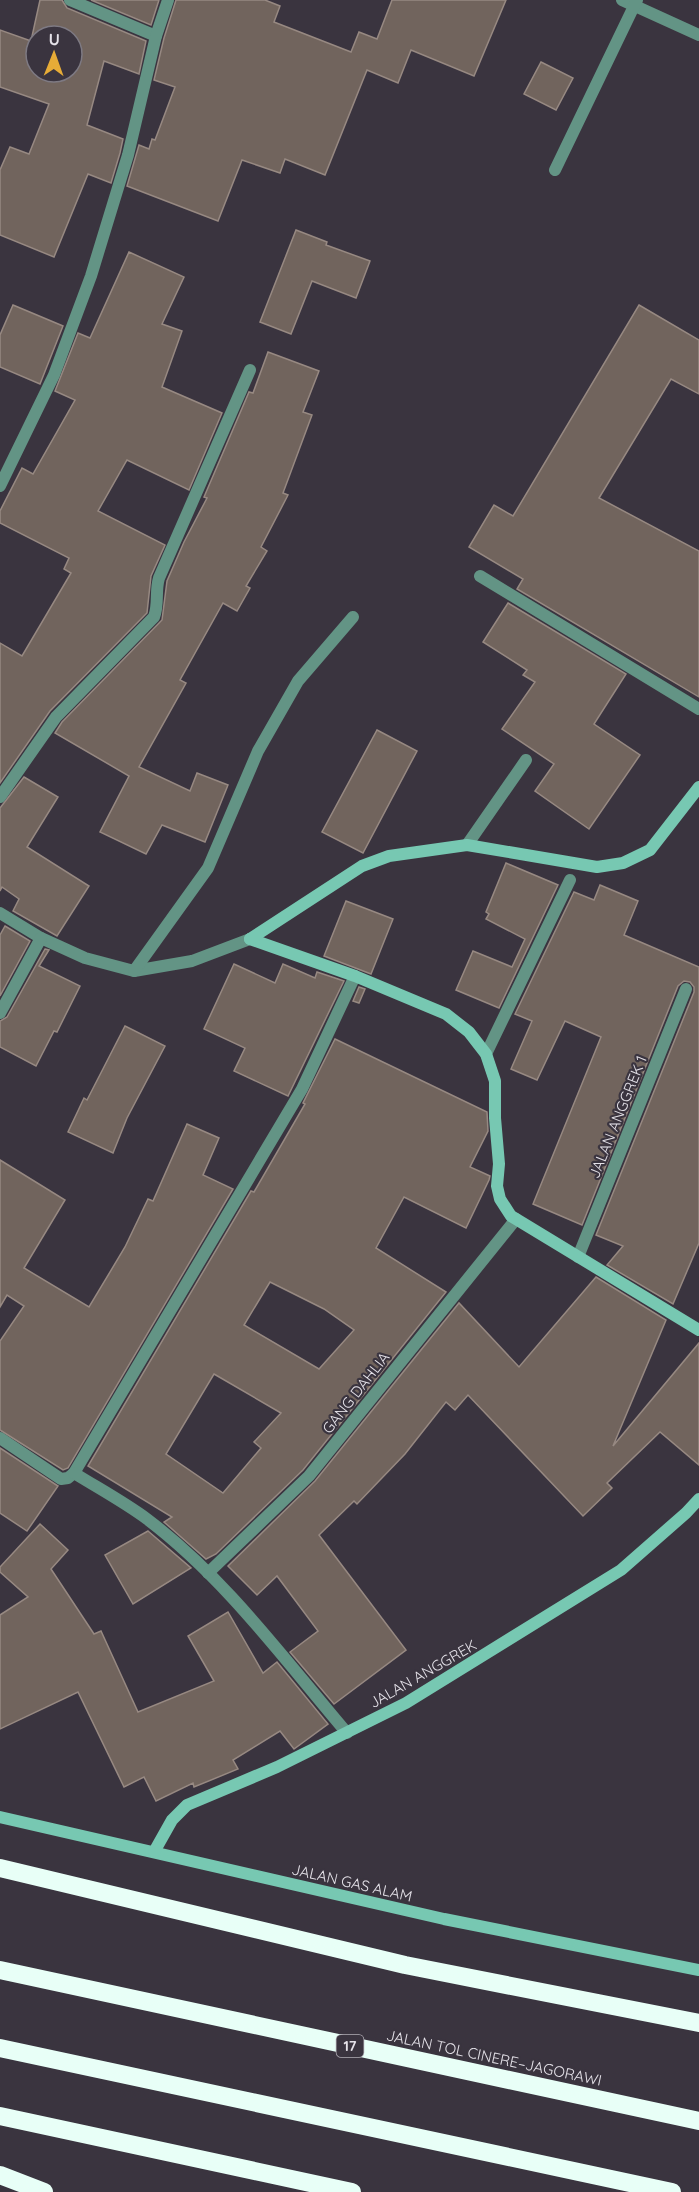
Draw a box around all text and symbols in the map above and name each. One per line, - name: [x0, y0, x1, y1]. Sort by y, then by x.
- north arrow: [24, 24, 84, 84]
- text: U: [48, 29, 60, 49]
- street label: JALAN ANGGREK 1: [584, 1053, 651, 1181]
- street label: GANG DAHLIA: [318, 1348, 394, 1437]
- street label: JALAN ANGGREK: [366, 1635, 480, 1712]
- street label: JALAN GAS ALAM: [290, 1859, 414, 1906]
- street label: JALAN TOL CINERE–JAGORAWI: [385, 2025, 604, 2090]
- road number: 17: [336, 2035, 364, 2057]

